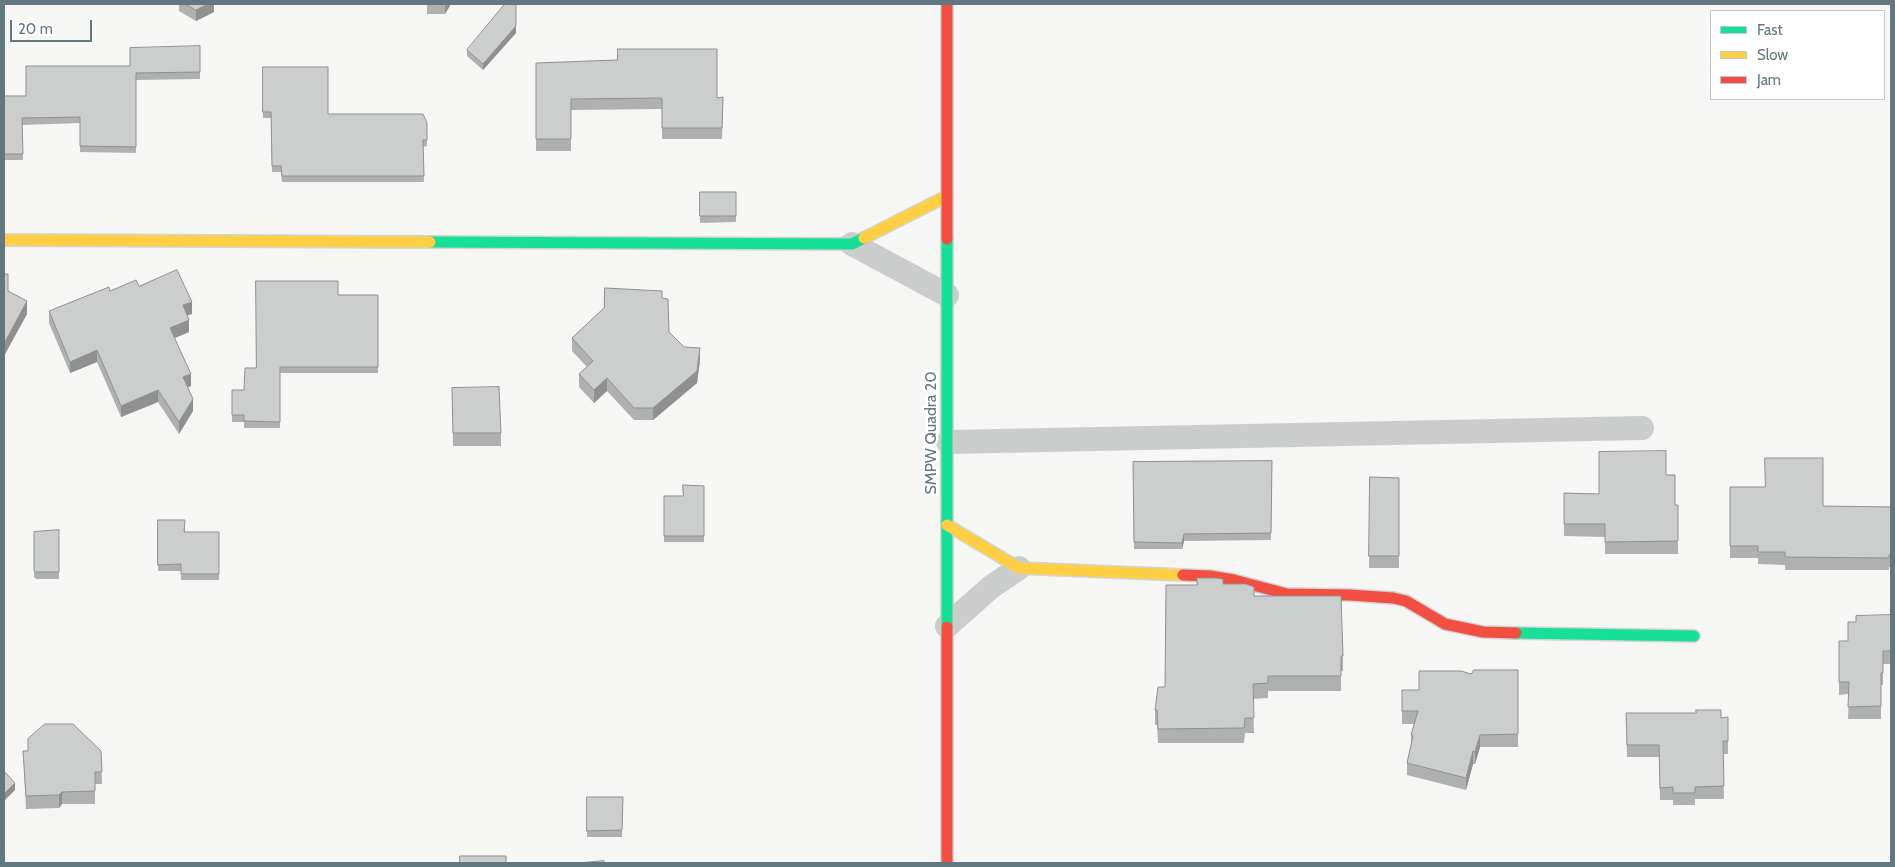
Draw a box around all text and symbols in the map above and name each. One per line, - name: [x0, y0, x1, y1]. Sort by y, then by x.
- scale bar: [12, 10, 95, 42]
- legend: [1710, 10, 1885, 100]
- text: 20 m: [18, 20, 53, 38]
- text: Fast: [1757, 21, 1782, 39]
- text: Slow: [1757, 46, 1788, 64]
- text: Jam: [1757, 71, 1781, 89]
- street label: SMPW Quadra 20: [921, 371, 941, 495]

